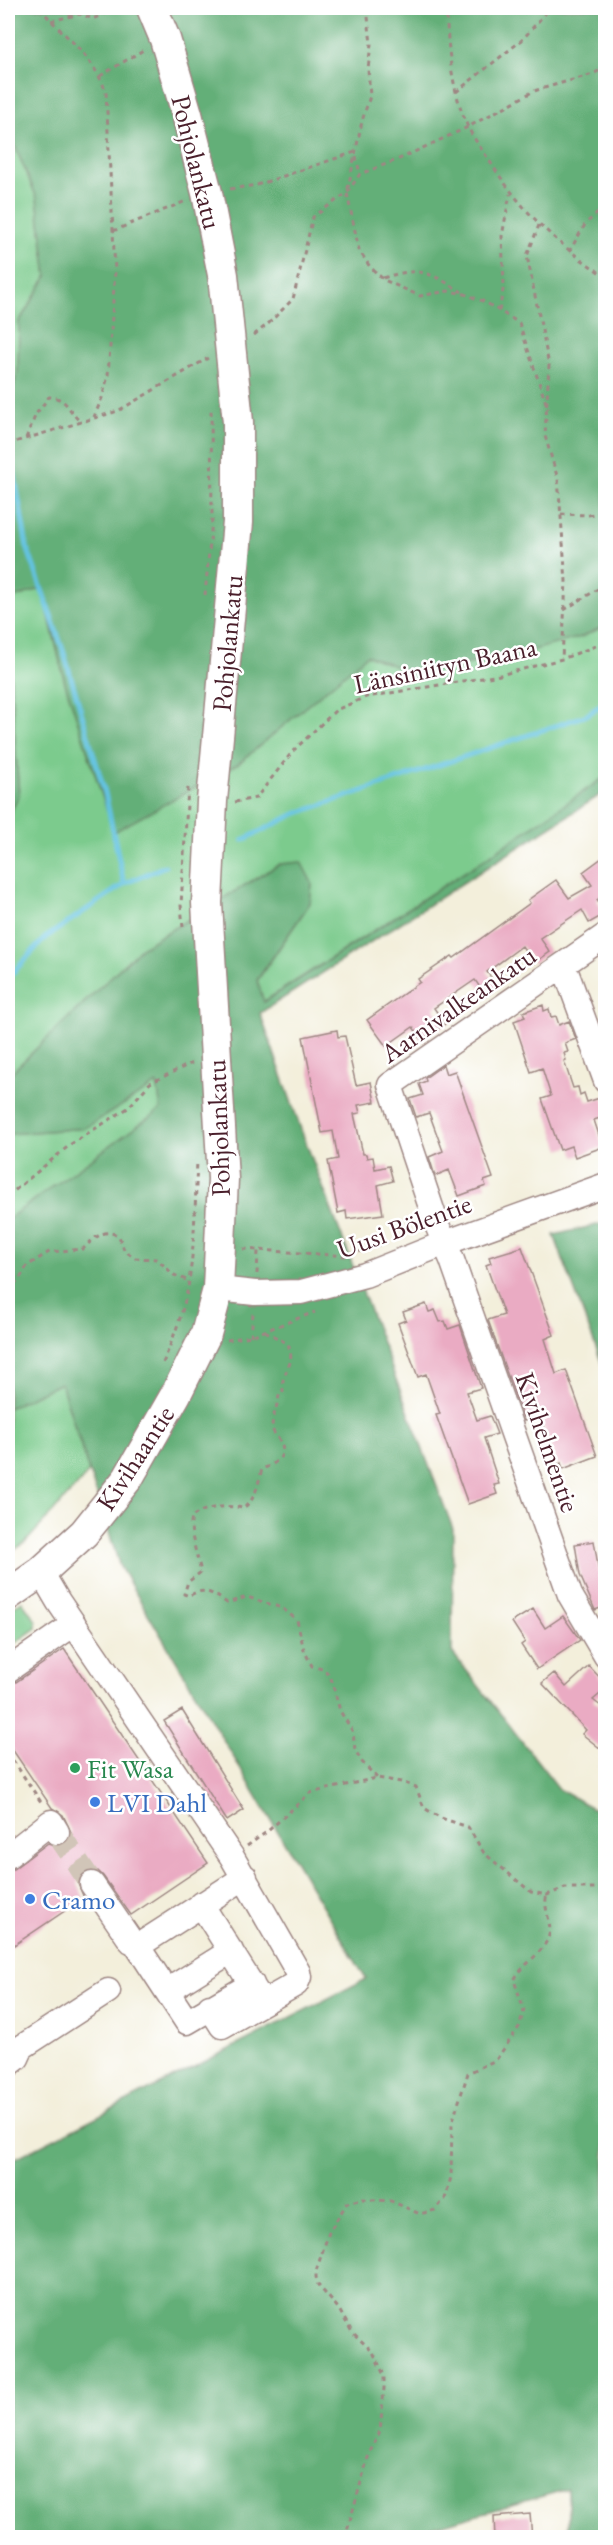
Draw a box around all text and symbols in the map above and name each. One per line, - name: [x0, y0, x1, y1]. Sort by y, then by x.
- street label: Pohjolankatu: [163, 91, 231, 233]
- street label: Pohjolankatu: [204, 573, 250, 713]
- street label: Länsiniityn Baana: [350, 629, 540, 701]
- street label: Aarnivalkeankatu: [372, 937, 543, 1071]
- street label: Pohjolankatu: [198, 1059, 238, 1197]
- street label: Uusi Bölentie: [332, 1186, 476, 1266]
- street label: Kivihelmentie: [508, 1367, 588, 1517]
- street label: Kivihaantie: [88, 1399, 182, 1517]
- place label: Fit Wasa: [87, 1751, 174, 1786]
- marker: Fit Wasa: [68, 1761, 82, 1775]
- place label: LVI Dahl: [107, 1785, 207, 1820]
- marker: LVI Dahl: [88, 1795, 102, 1809]
- place label: Cramo: [42, 1882, 115, 1917]
- marker: Cramo: [23, 1892, 37, 1906]

